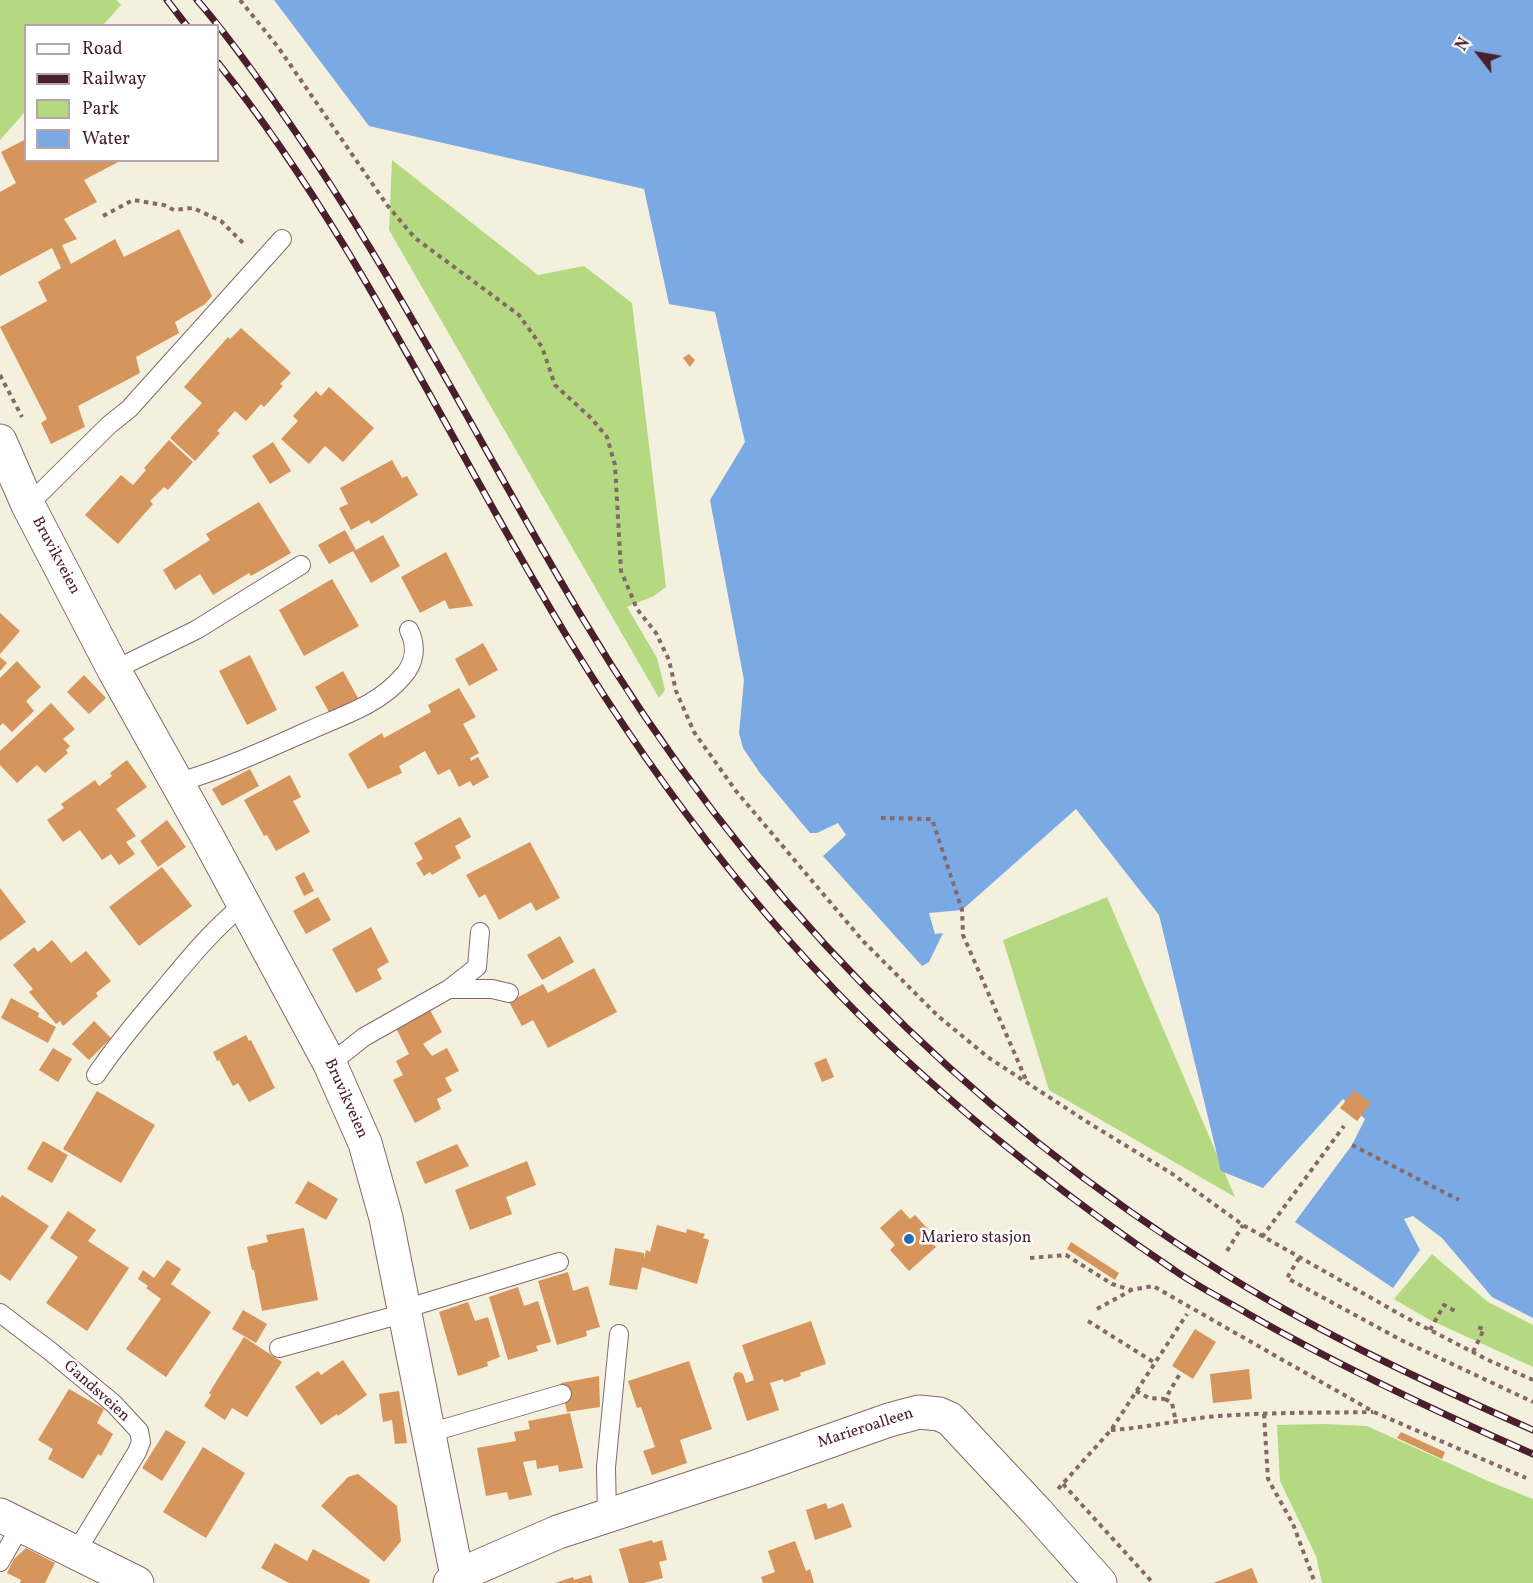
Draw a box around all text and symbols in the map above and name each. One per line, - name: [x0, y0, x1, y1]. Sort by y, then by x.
- legend: [24, 24, 219, 162]
- north arrow: [1449, 24, 1509, 84]
- text: N: [1451, 34, 1476, 55]
- text: Road: [82, 37, 123, 62]
- text: Railway: [82, 67, 146, 92]
- text: Park: [82, 97, 119, 122]
- text: Water: [82, 127, 130, 152]
- street label: Bruvikveien: [27, 514, 83, 598]
- street label: Bruvikveien: [319, 1056, 371, 1142]
- place label: Mariero stasjon: [921, 1229, 1031, 1249]
- marker: Mariero stasjon: [902, 1232, 916, 1246]
- street label: Gandsveien: [59, 1357, 133, 1427]
- street label: Marieroalleen: [816, 1405, 916, 1453]

